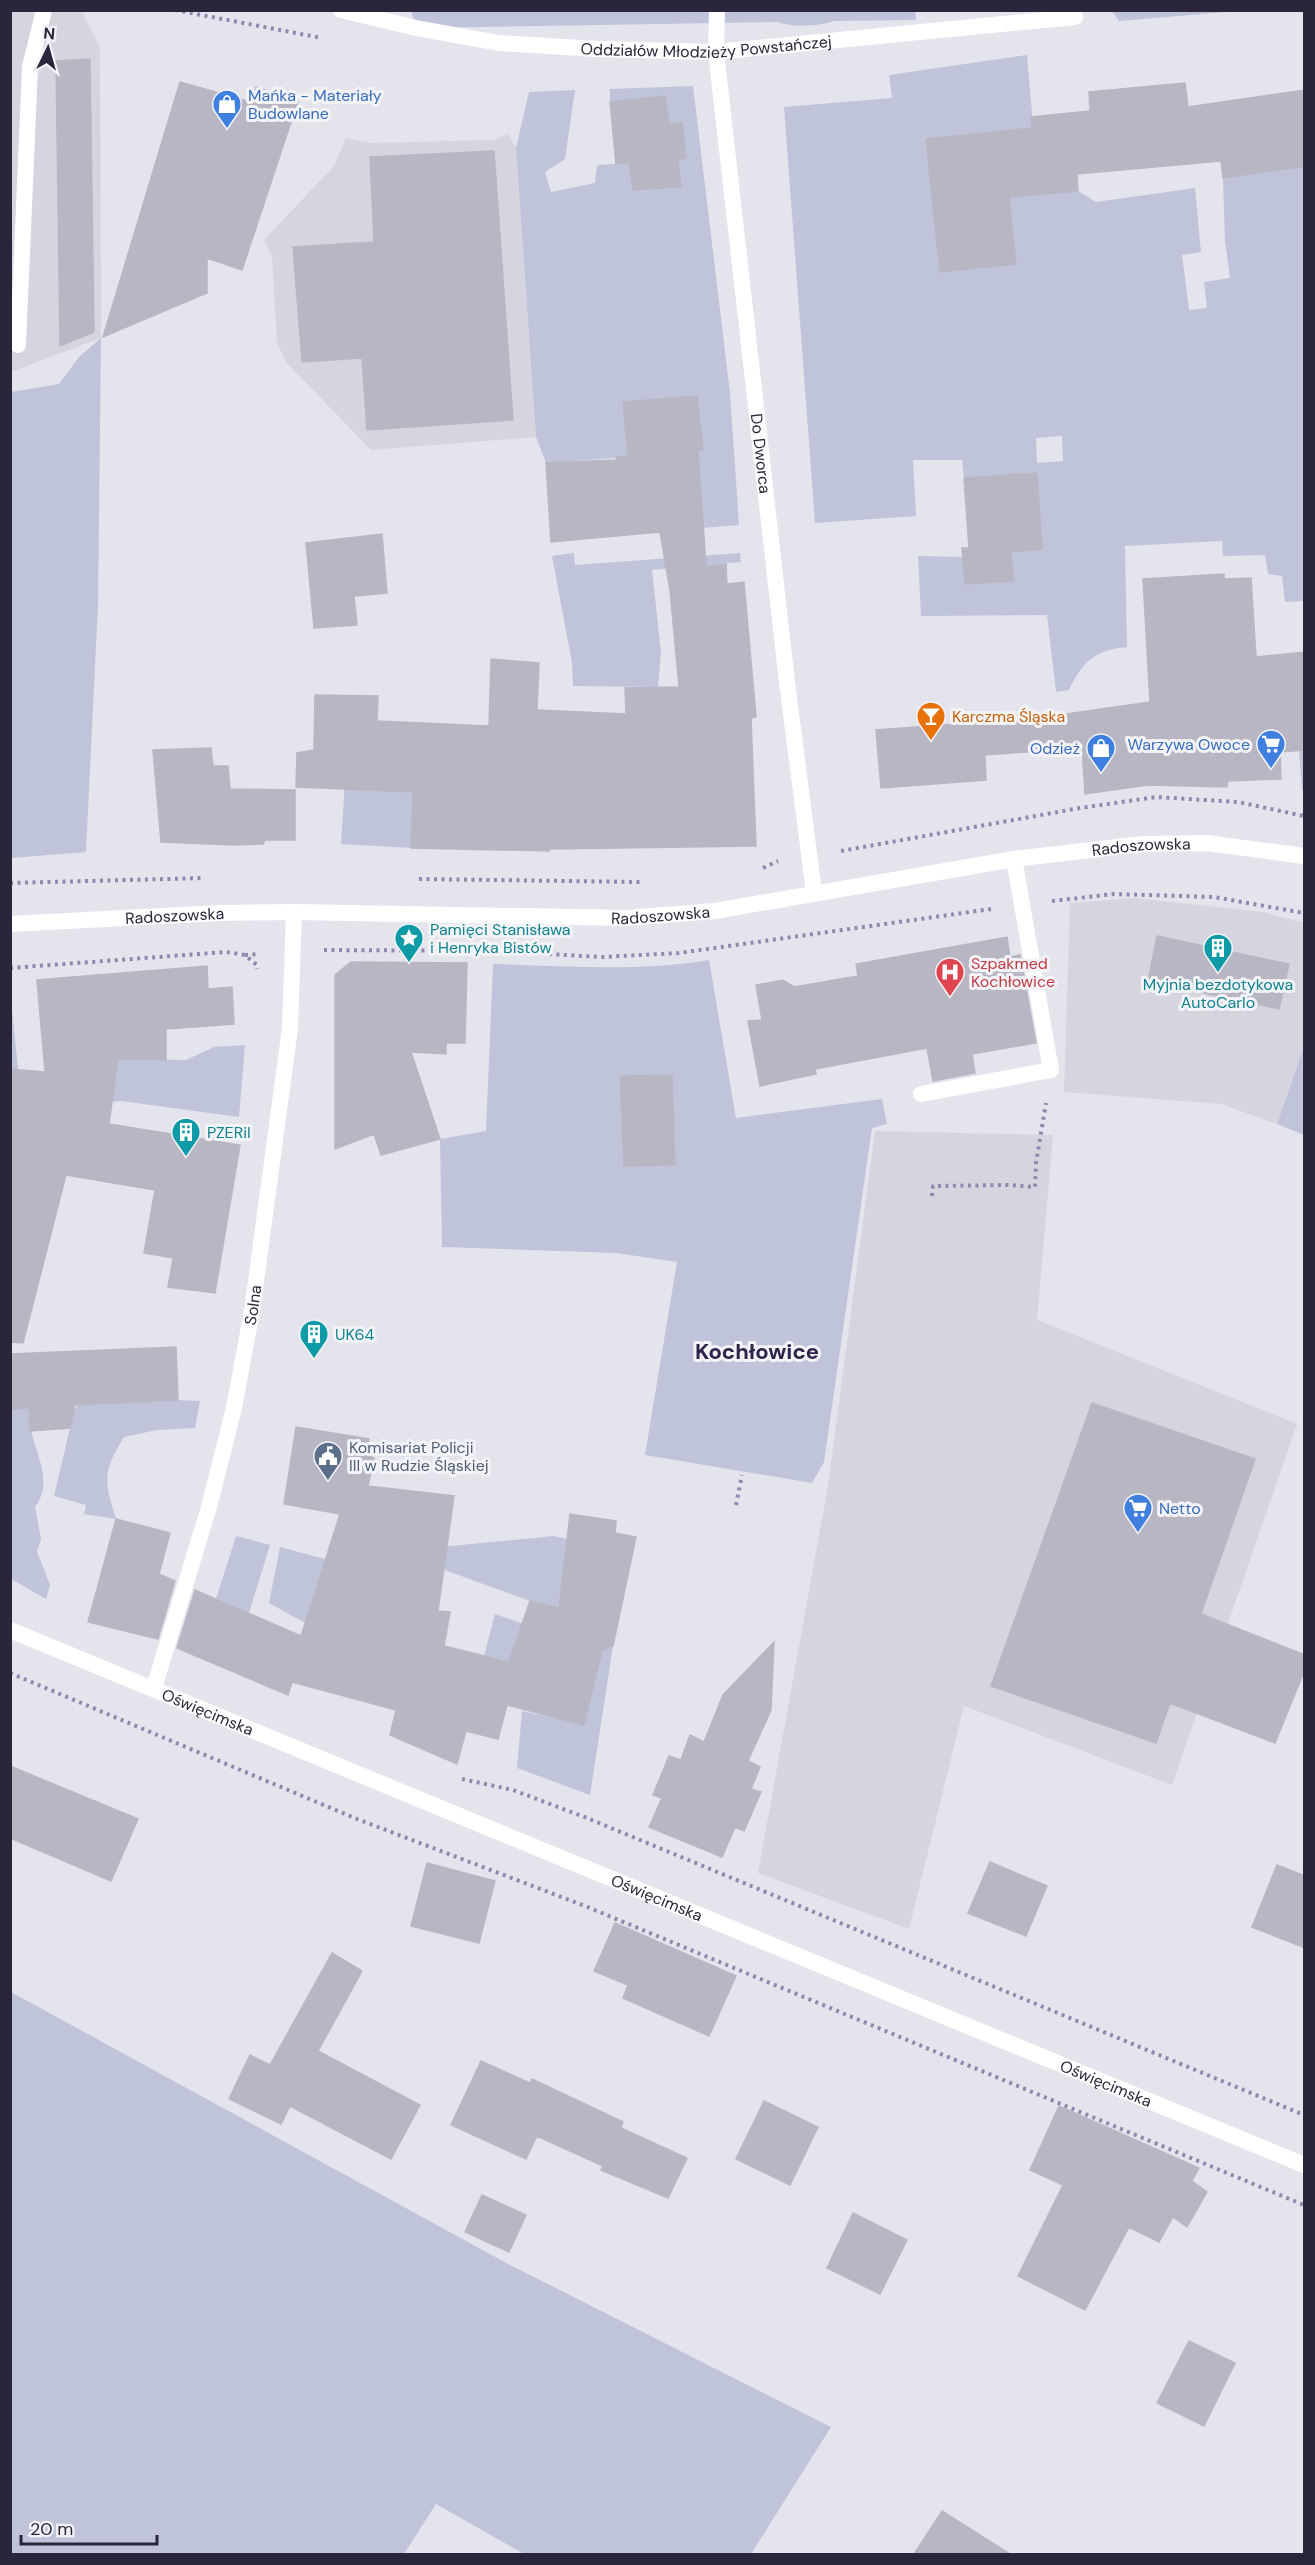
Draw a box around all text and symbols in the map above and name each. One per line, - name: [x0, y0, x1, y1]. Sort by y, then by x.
- north arrow: [18, 18, 78, 78]
- text: N: [43, 23, 56, 45]
- street label: Oddziałów Młodzieży Powstańczej: [580, 31, 833, 63]
- place label: Mańka - Materiały Budowlane: [248, 85, 382, 124]
- shop icon: Mańka - Materiały Budowlane: [211, 88, 243, 130]
- street label: Do Dworca: [746, 412, 776, 495]
- bar icon: Karczma Śląska: [915, 700, 947, 742]
- place label: Karczma Śląska: [952, 706, 1065, 727]
- supermarket icon: Warzywa Owoce: [1255, 728, 1287, 770]
- shop icon: Odzież: [1085, 732, 1117, 774]
- place label: Warzywa Owoce: [1128, 734, 1250, 755]
- place label: Odzież: [1030, 738, 1080, 759]
- street label: Radoszowska: [1091, 833, 1191, 861]
- street label: Radoszowska: [611, 901, 711, 929]
- street label: Radoszowska: [125, 903, 225, 929]
- place label: Pamięci Stanisława i Henryka Bistów: [430, 919, 571, 958]
- place icon: Pamięci Stanisława i Henryka Bistów: [393, 922, 425, 964]
- building icon: Myjnia bezdotykowa AutoCarlo: [1202, 932, 1234, 974]
- place label: Szpakmed Kochłowice: [971, 953, 1055, 992]
- hospital icon: Szpakmed Kochłowice: [934, 956, 966, 998]
- place label: Myjnia bezdotykowa AutoCarlo: [1143, 974, 1293, 1013]
- building icon: PZERiI: [170, 1116, 202, 1158]
- place label: PZERiI: [207, 1122, 251, 1143]
- street label: Solna: [240, 1284, 266, 1327]
- building icon: UK64: [298, 1318, 330, 1360]
- place label: UK64: [335, 1324, 374, 1345]
- district label: Kochłowice: [695, 1337, 819, 1366]
- place label: Komisariat Policji III w Rudzie Śląskiej: [349, 1437, 489, 1476]
- public building icon: Komisariat Policji III w Rudzie Śląskiej: [312, 1440, 344, 1482]
- supermarket icon: Netto: [1122, 1492, 1154, 1534]
- place label: Netto: [1159, 1498, 1201, 1519]
- street label: Oświęcimska: [159, 1684, 257, 1741]
- street label: Oświęcimska: [608, 1870, 706, 1926]
- street label: Oświęcimska: [1057, 2055, 1155, 2112]
- scale bar: [21, 2508, 158, 2546]
- text: 20 m: [30, 2517, 73, 2541]

